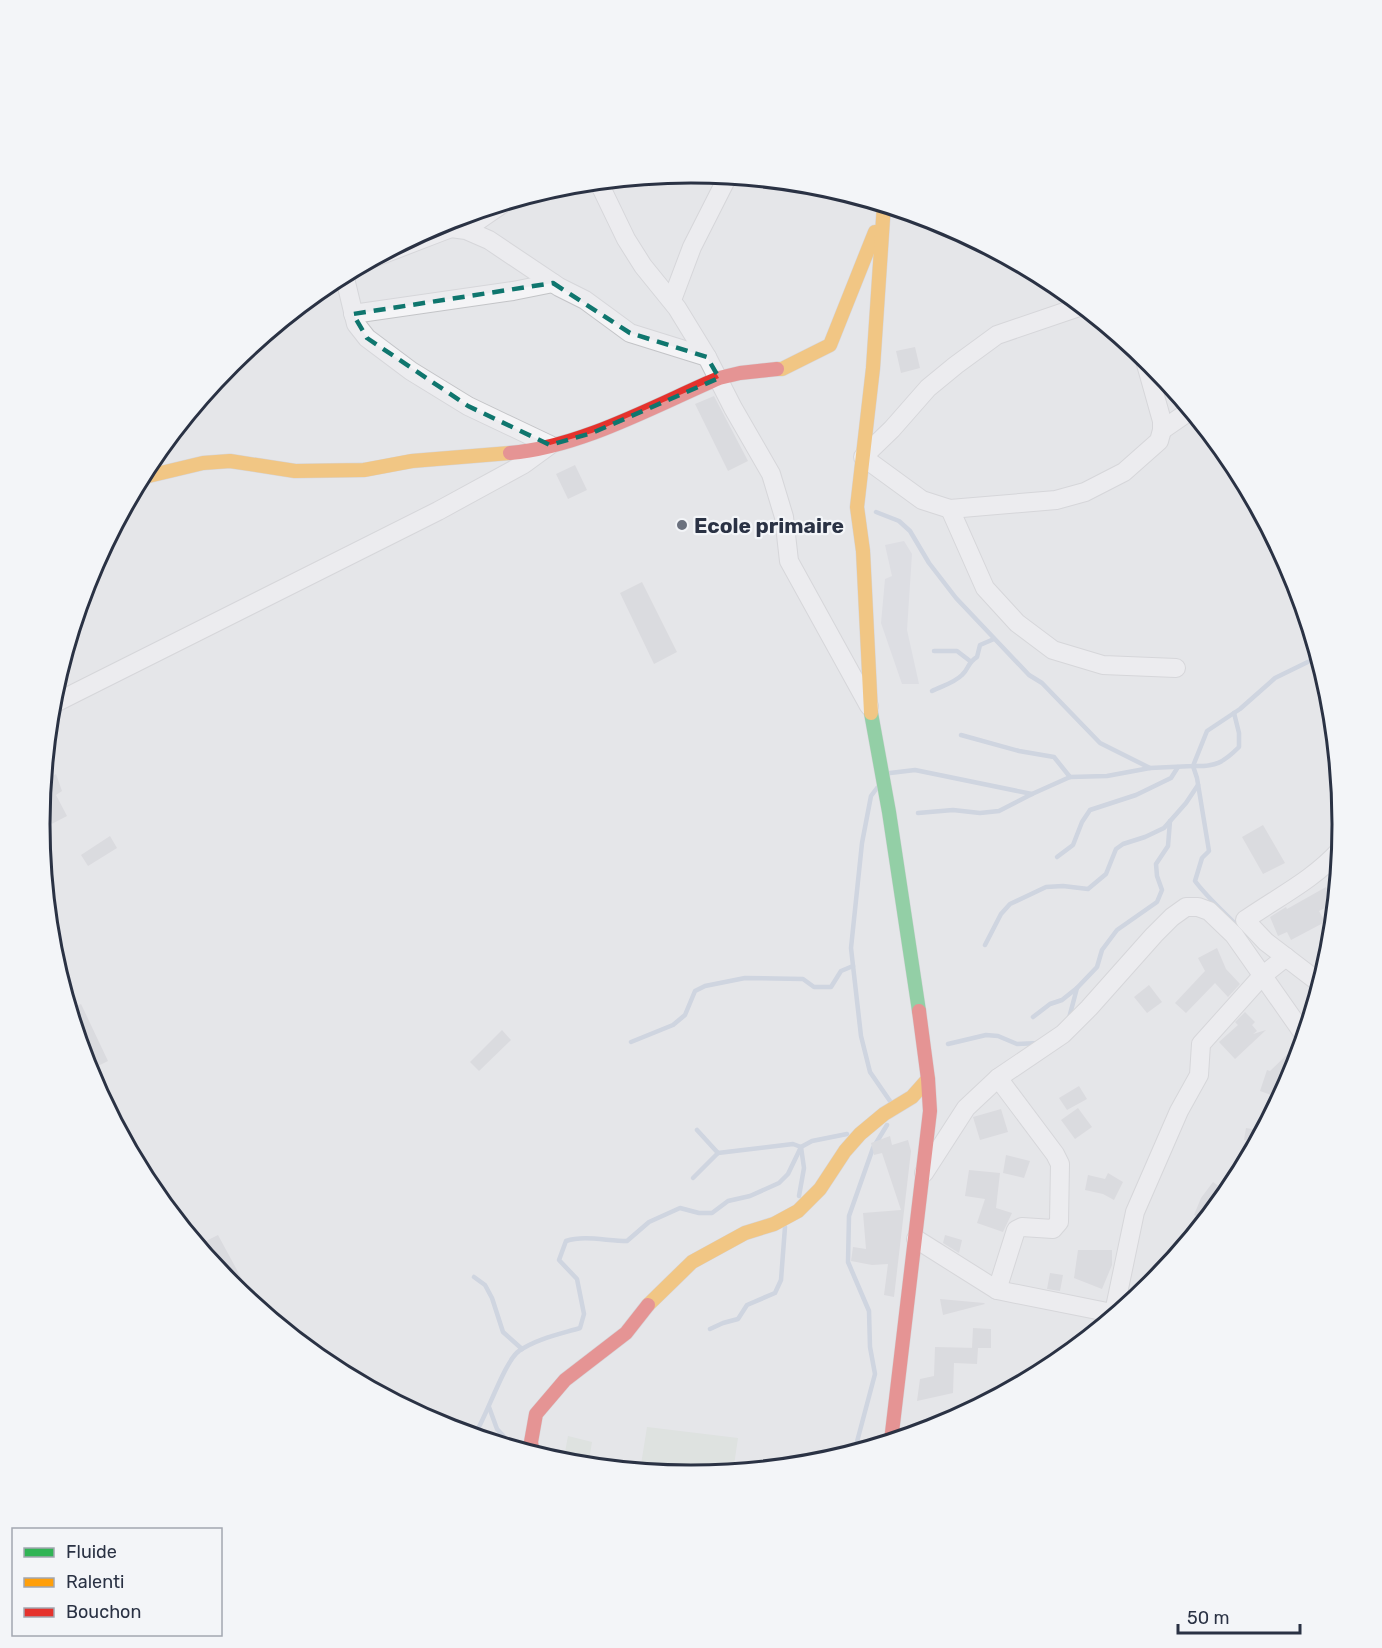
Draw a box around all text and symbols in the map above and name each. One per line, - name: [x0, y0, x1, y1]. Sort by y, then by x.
- place label: Ecole primaire: [694, 513, 844, 538]
- marker: Ecole primaire: [675, 518, 689, 532]
- legend: [12, 1528, 222, 1636]
- text: Fluide: [66, 1541, 117, 1563]
- text: Ralenti: [66, 1571, 124, 1593]
- scale bar: [1178, 1597, 1300, 1635]
- text: Bouchon: [66, 1601, 141, 1623]
- text: 50 m: [1187, 1607, 1230, 1629]

